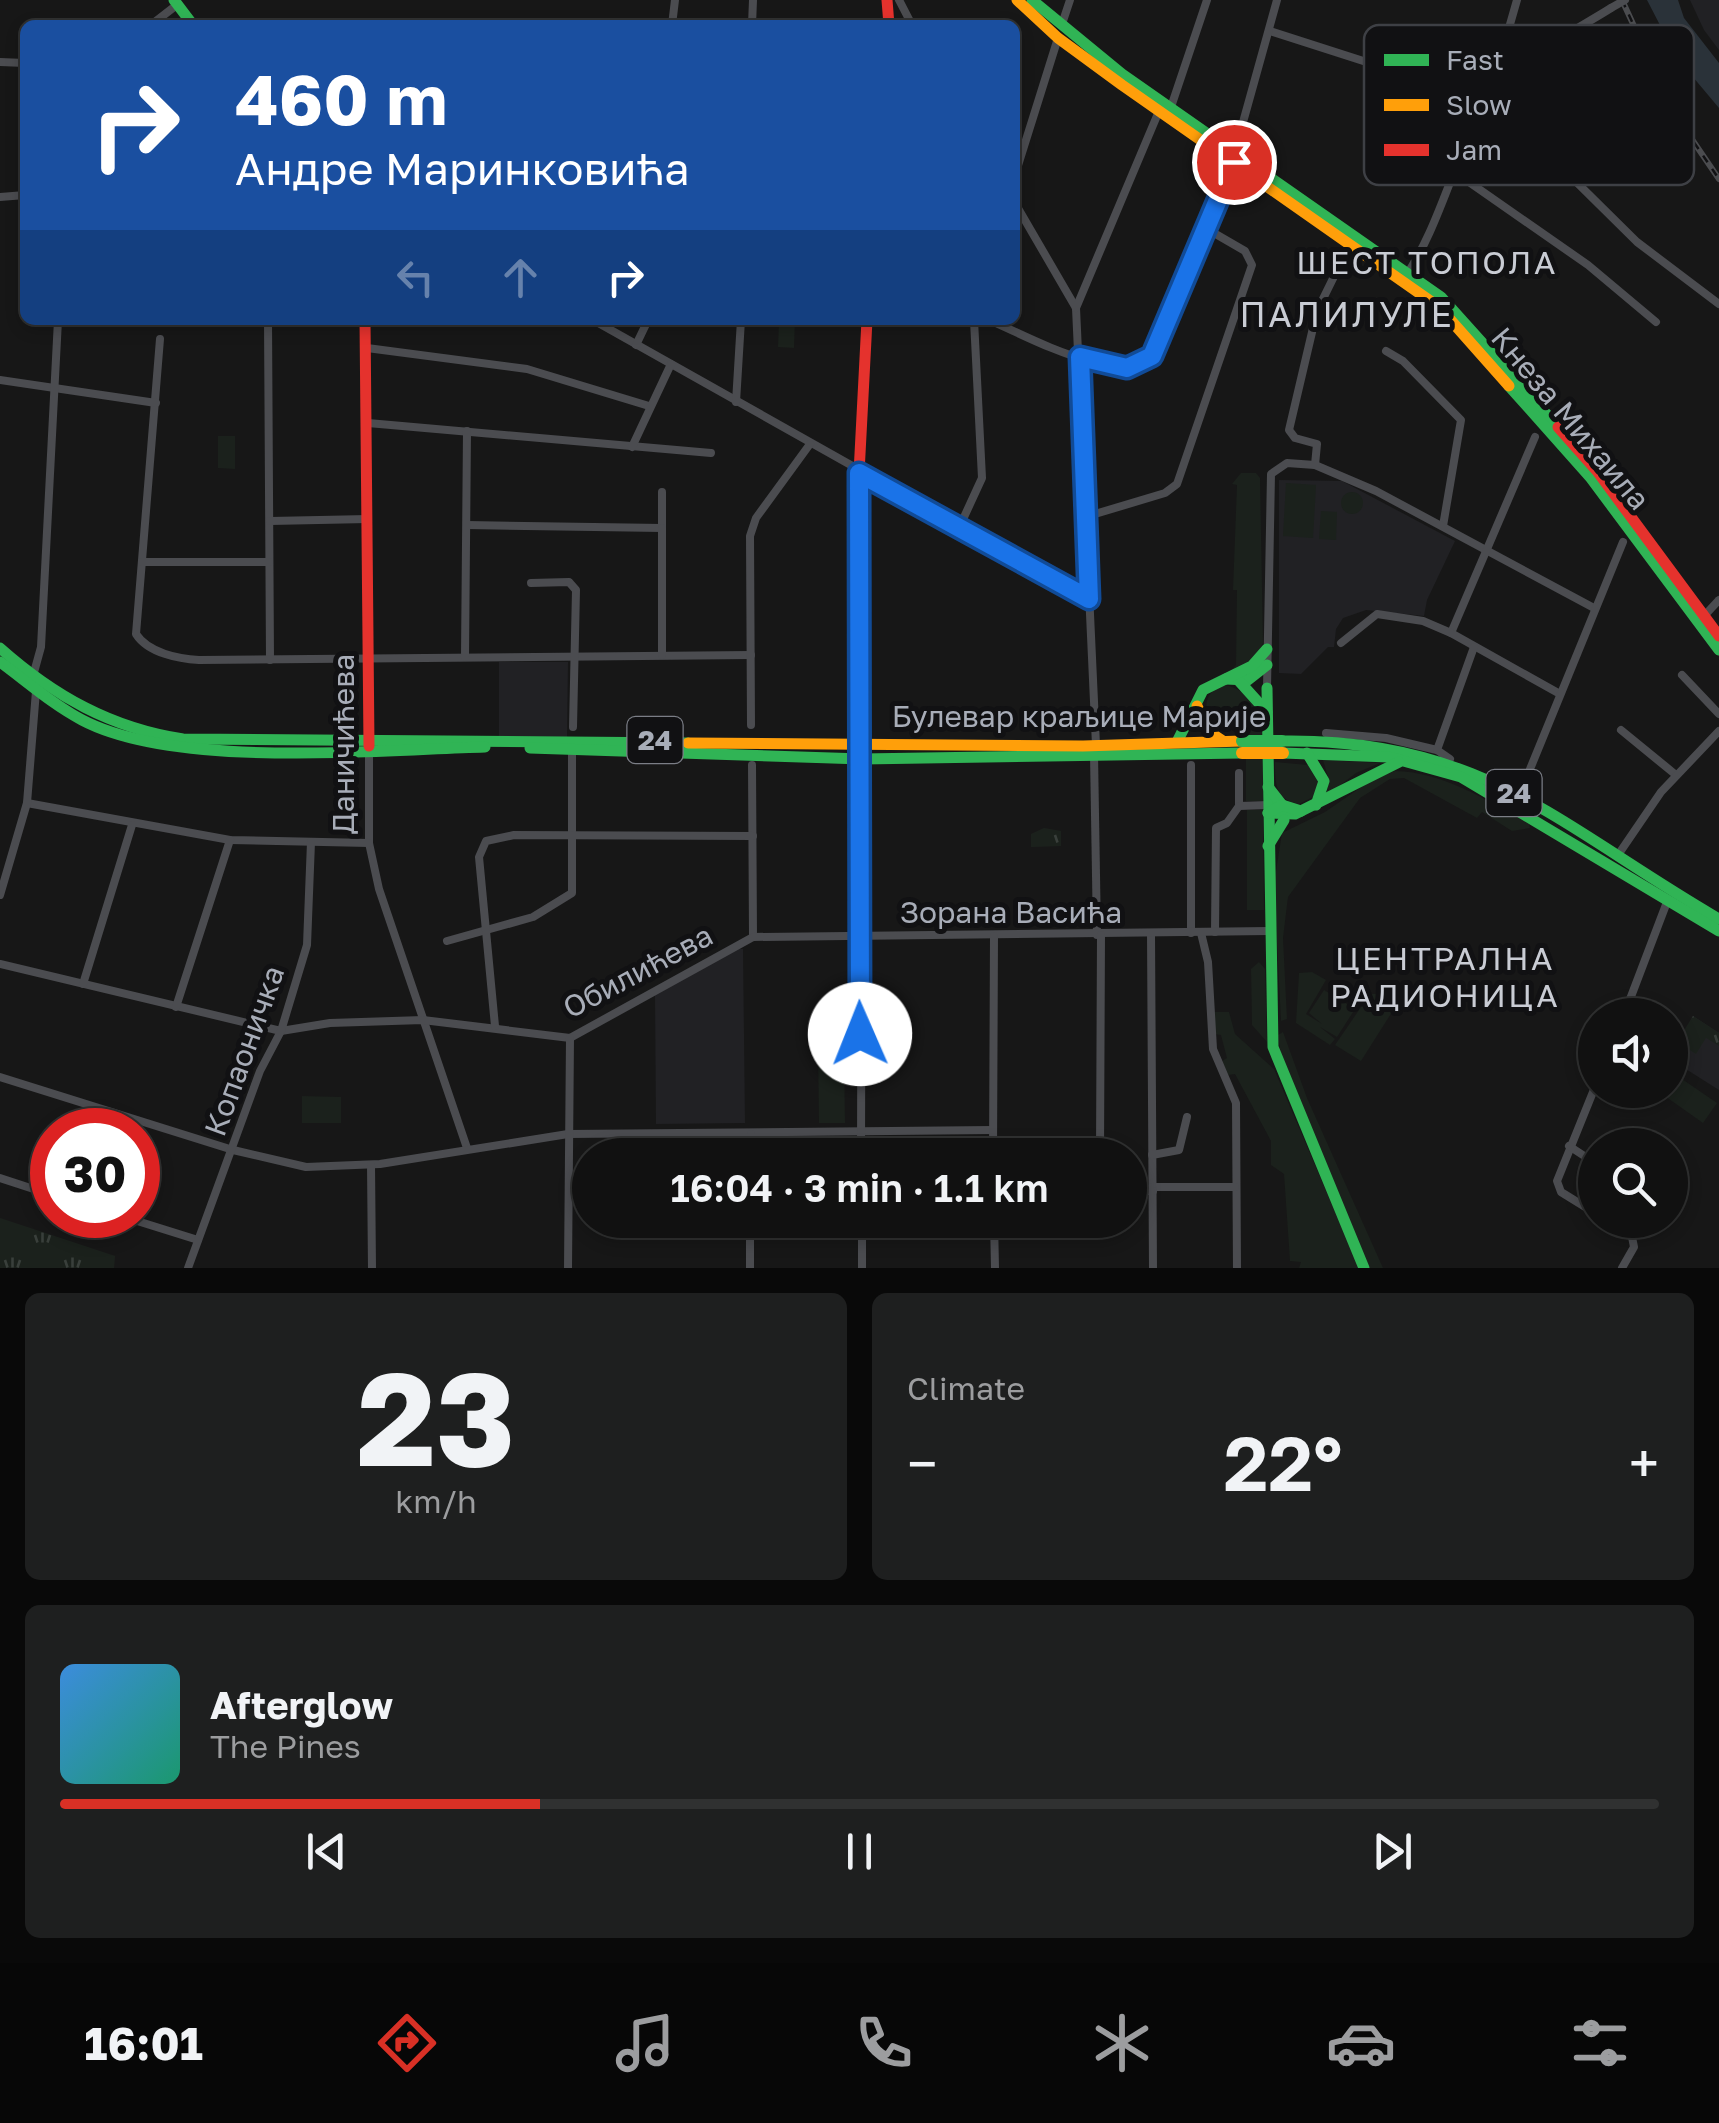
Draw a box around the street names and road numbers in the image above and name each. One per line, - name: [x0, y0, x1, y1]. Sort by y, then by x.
- street label: Кнеза Михаила: [1484, 320, 1657, 517]
- street label: Даничићева: [325, 654, 361, 834]
- street label: Булевар краљице Марије: [892, 698, 1266, 734]
- road number: 24: [628, 717, 682, 763]
- road number: 24: [1486, 770, 1542, 816]
- street label: Зорана Васића: [900, 894, 1122, 930]
- street label: Обилићева: [557, 917, 718, 1026]
- street label: Копаоничка: [197, 961, 292, 1141]

